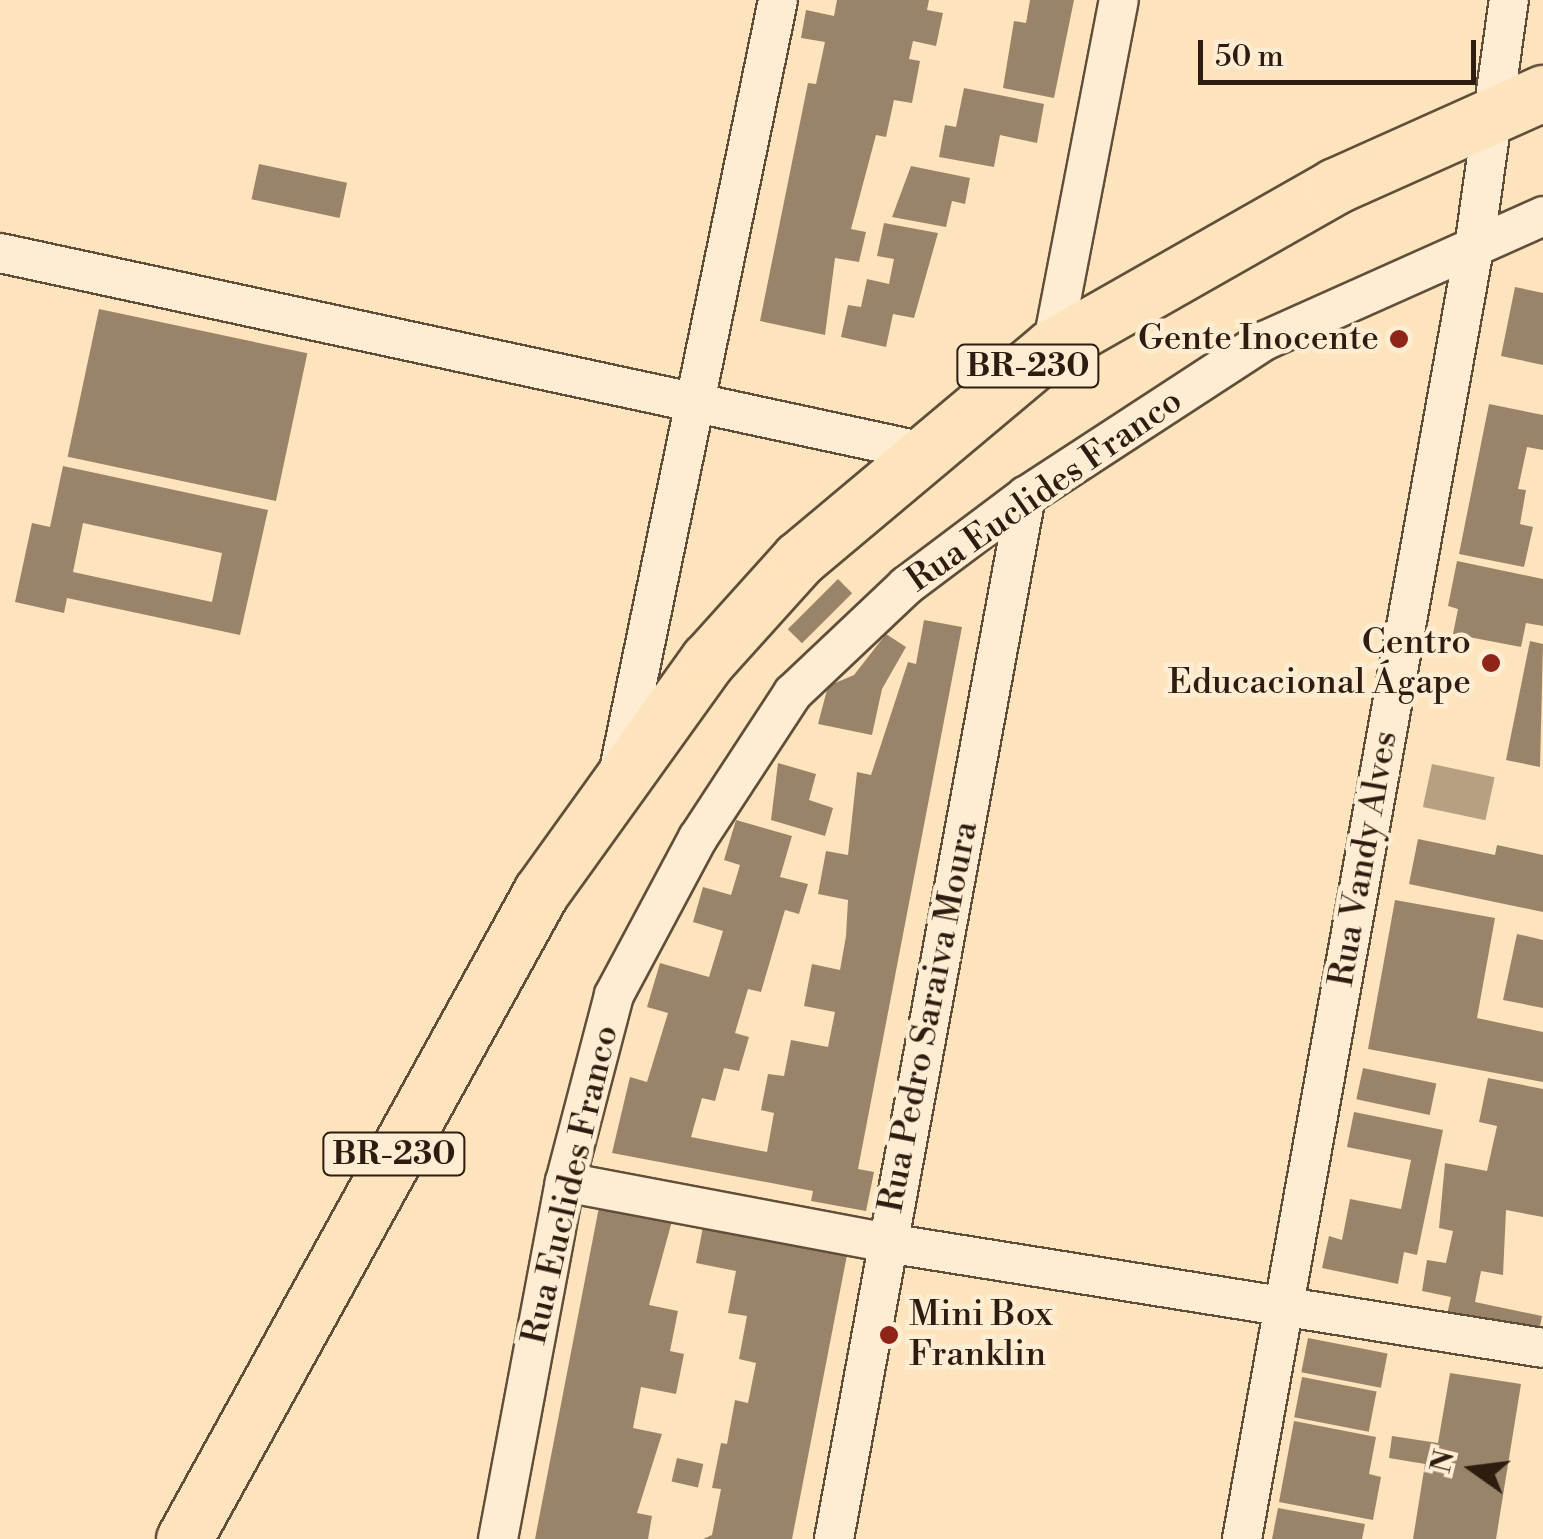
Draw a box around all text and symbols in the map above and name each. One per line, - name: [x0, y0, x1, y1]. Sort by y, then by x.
- scale bar: [1203, 20, 1480, 82]
- text: 50 m: [1215, 38, 1284, 76]
- place label: Gente Inocente: [1138, 318, 1379, 360]
- marker: Gente Inocente: [1388, 328, 1410, 350]
- road number: BR-230: [956, 339, 1100, 393]
- street label: Rua Euclides Franco: [899, 380, 1191, 602]
- place label: Centro Educacional Ágape: [1168, 622, 1471, 704]
- marker: Centro Educacional Ágape: [1480, 652, 1502, 674]
- street label: Rua Vandy Alves: [1321, 728, 1407, 990]
- street label: Rua Pedro Saraiva Moura: [870, 818, 988, 1216]
- street label: Rua Euclides Franco: [514, 1021, 628, 1349]
- road number: BR-230: [322, 1127, 466, 1181]
- place label: Mini Box Franklin: [909, 1294, 1052, 1376]
- marker: Mini Box Franklin: [878, 1324, 900, 1346]
- north arrow: [1423, 1419, 1523, 1519]
- text: N: [1424, 1447, 1463, 1477]

